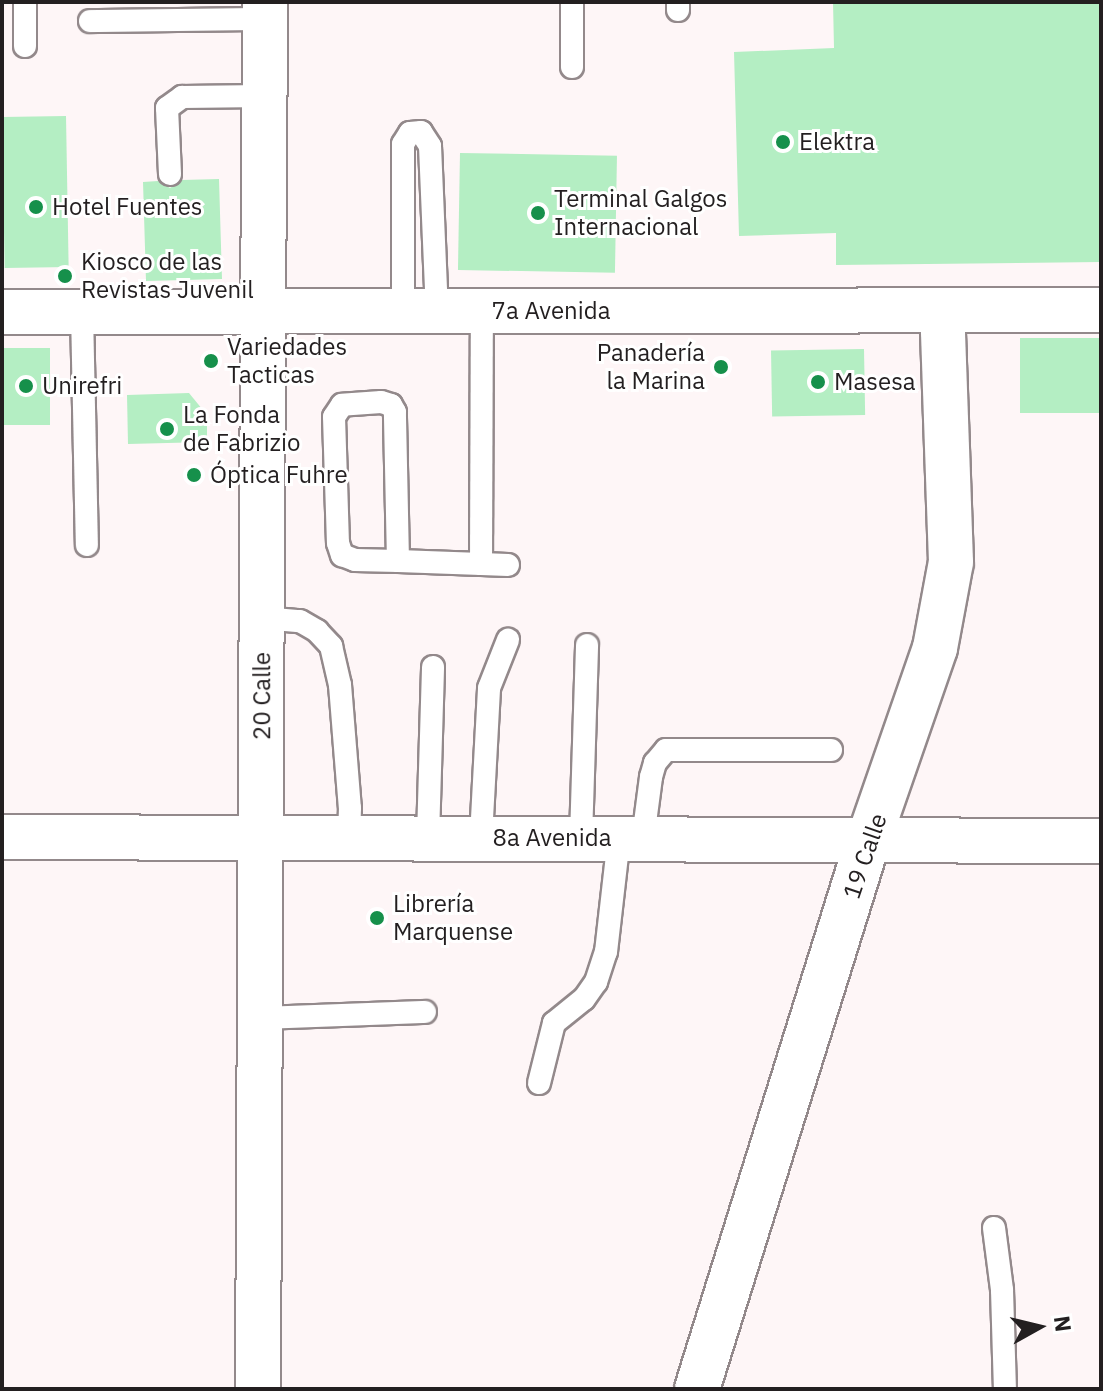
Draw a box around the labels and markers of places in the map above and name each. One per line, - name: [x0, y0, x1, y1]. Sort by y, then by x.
- place label: Elektra: [799, 128, 875, 156]
- marker: Elektra: [774, 133, 792, 151]
- place label: Terminal Galgos Internacional: [554, 185, 727, 241]
- place label: Hotel Fuentes: [52, 193, 203, 221]
- marker: Hotel Fuentes: [27, 198, 45, 216]
- marker: Terminal Galgos Internacional: [529, 204, 547, 222]
- place label: Kiosco de las Revistas Juvenil: [81, 248, 254, 304]
- marker: Kiosco de las Revistas Juvenil: [56, 267, 74, 285]
- place label: Variedades Tacticas: [227, 333, 347, 389]
- place label: Panadería la Marina: [597, 339, 705, 395]
- marker: Variedades Tacticas: [202, 352, 220, 370]
- marker: Panadería la Marina: [712, 358, 730, 376]
- place label: Masesa: [834, 368, 916, 396]
- place label: Unirefri: [42, 372, 122, 400]
- marker: Masesa: [809, 373, 827, 391]
- marker: Unirefri: [17, 377, 35, 395]
- place label: La Fonda de Fabrizio: [183, 401, 300, 457]
- marker: La Fonda de Fabrizio: [158, 420, 176, 438]
- place label: Óptica Fuhre: [210, 461, 348, 489]
- marker: Óptica Fuhre: [185, 466, 203, 484]
- place label: Librería Marquense: [393, 890, 513, 946]
- marker: Librería Marquense: [368, 909, 386, 927]

